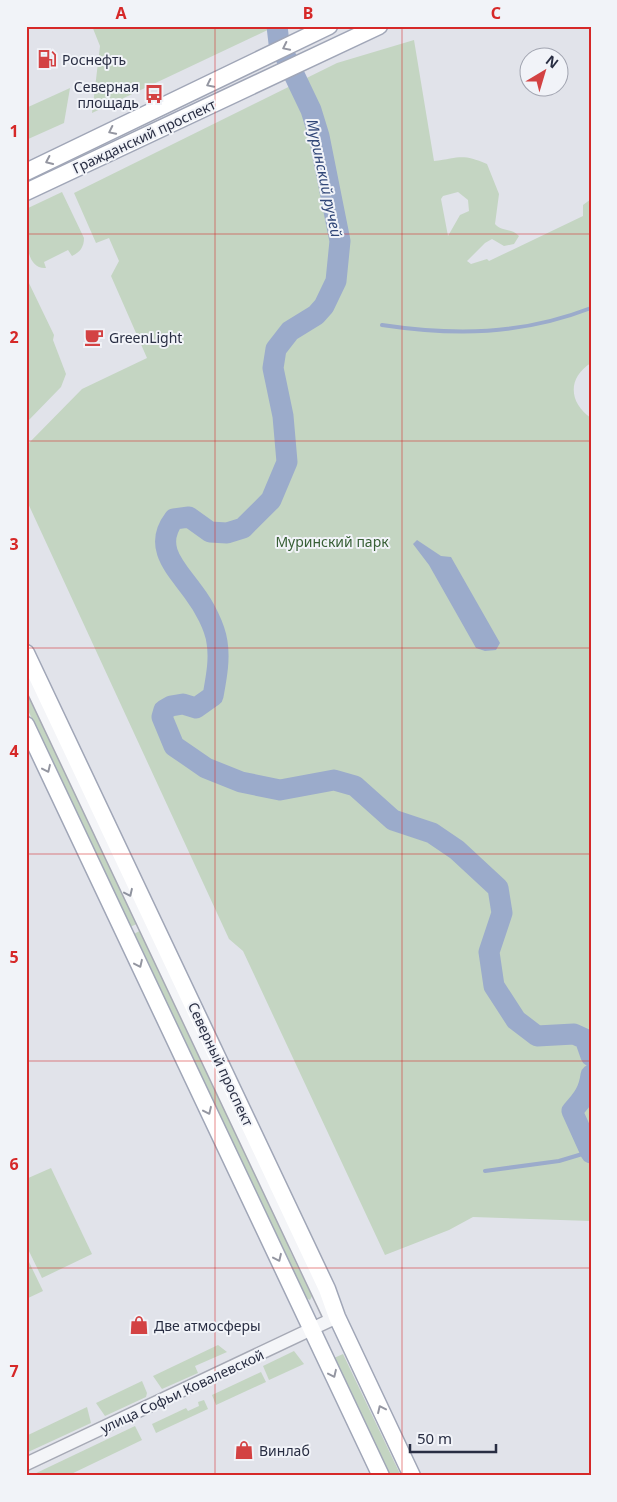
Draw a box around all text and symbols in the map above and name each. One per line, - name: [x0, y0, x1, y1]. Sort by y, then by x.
- text: A: [115, 2, 127, 24]
- text: B: [303, 2, 313, 24]
- text: C: [491, 2, 501, 24]
- one-way arrow: [282, 41, 291, 51]
- fuel station icon: Роснефть: [36, 48, 58, 70]
- north arrow: [520, 48, 570, 98]
- place label: Роснефть: [62, 50, 126, 69]
- text: N: [542, 50, 563, 72]
- place label: Северная площадь: [74, 77, 139, 112]
- one-way arrow: [206, 77, 215, 88]
- bus stop icon: Северная площадь: [143, 83, 165, 105]
- street label: Гражданский проспект: [69, 94, 219, 178]
- water label: Муринский ручей: [303, 117, 347, 239]
- text: 1: [9, 120, 19, 142]
- one-way arrow: [108, 125, 117, 135]
- one-way arrow: [45, 155, 54, 165]
- text: 2: [9, 326, 19, 348]
- cafe icon: GreenLight: [83, 326, 105, 348]
- place label: GreenLight: [109, 328, 182, 347]
- park label: Муринский парк: [275, 532, 389, 551]
- text: 3: [9, 533, 19, 555]
- text: 4: [9, 740, 19, 762]
- one-way arrow: [41, 764, 51, 773]
- one-way arrow: [123, 888, 133, 897]
- text: 5: [9, 946, 19, 968]
- one-way arrow: [133, 958, 143, 967]
- street label: Северный проспект: [184, 999, 258, 1129]
- one-way arrow: [202, 1105, 212, 1114]
- text: 6: [9, 1153, 19, 1175]
- one-way arrow: [271, 1252, 281, 1261]
- shop icon: Две атмосферы: [128, 1314, 150, 1336]
- place label: Две атмосферы: [154, 1316, 261, 1335]
- street label: улица Софьи Ковалевской: [97, 1345, 267, 1437]
- text: 7: [9, 1360, 19, 1382]
- one-way arrow: [326, 1369, 337, 1378]
- one-way arrow: [377, 1405, 387, 1414]
- scale bar: [410, 1422, 496, 1454]
- text: 50 m: [417, 1428, 452, 1448]
- shop icon: Винлаб: [233, 1439, 255, 1461]
- place label: Винлаб: [259, 1441, 310, 1460]

